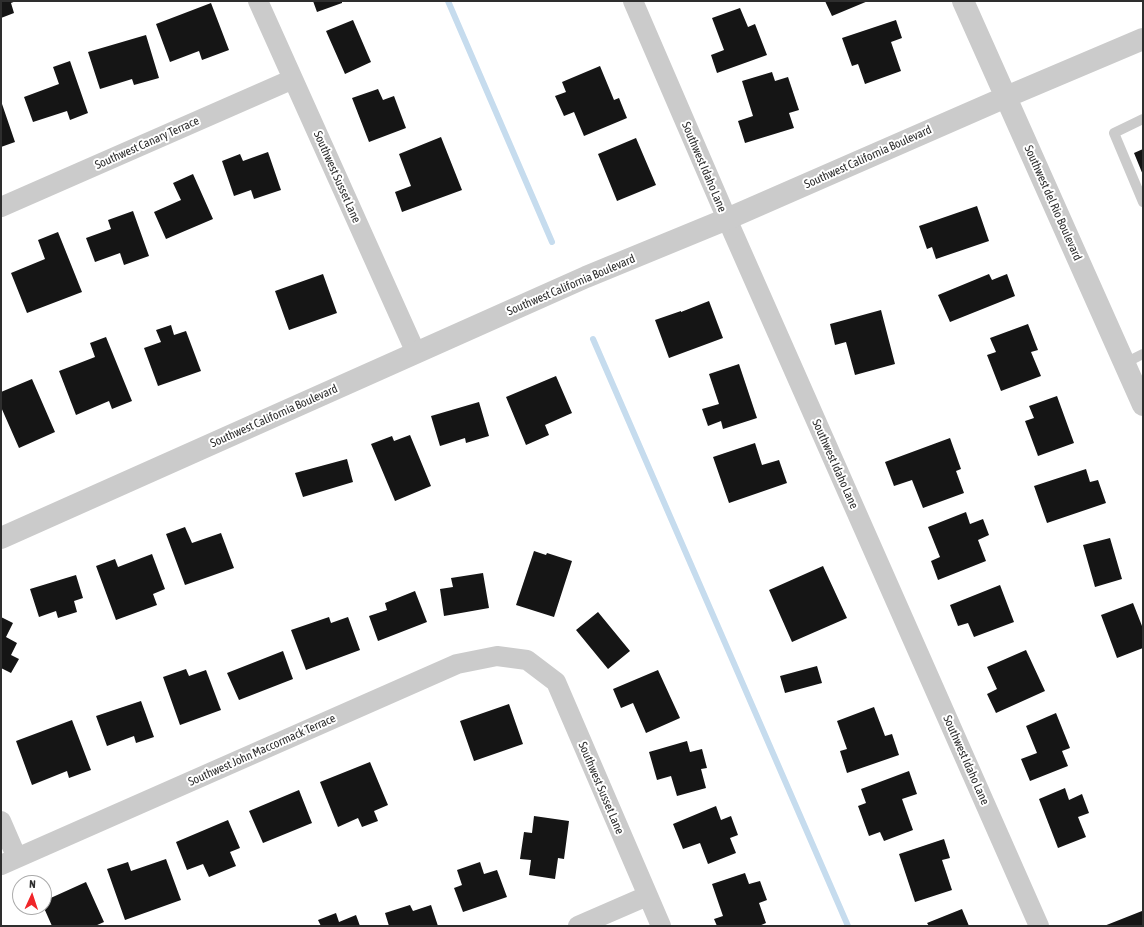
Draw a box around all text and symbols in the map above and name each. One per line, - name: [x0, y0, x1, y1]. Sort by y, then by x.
- street label: Southwest Canary Terrace: [93, 114, 201, 172]
- street label: Southwest Idaho Lane: [679, 120, 729, 214]
- street label: Southwest California Boulevard: [802, 122, 934, 192]
- street label: Southwest Susset Lane: [310, 129, 364, 225]
- street label: Southwest del Rio Boulevard: [1021, 143, 1085, 263]
- street label: Southwest California Boulevard: [505, 251, 637, 319]
- street label: Southwest California Boulevard: [208, 381, 340, 451]
- street label: Southwest Idaho Lane: [809, 417, 861, 511]
- street label: Southwest John Maccormack Terrace: [186, 711, 338, 789]
- street label: Southwest Idaho Lane: [940, 713, 992, 807]
- street label: Southwest Susset Lane: [575, 740, 627, 836]
- north arrow: [12, 875, 52, 915]
- text: N: [29, 878, 36, 890]

